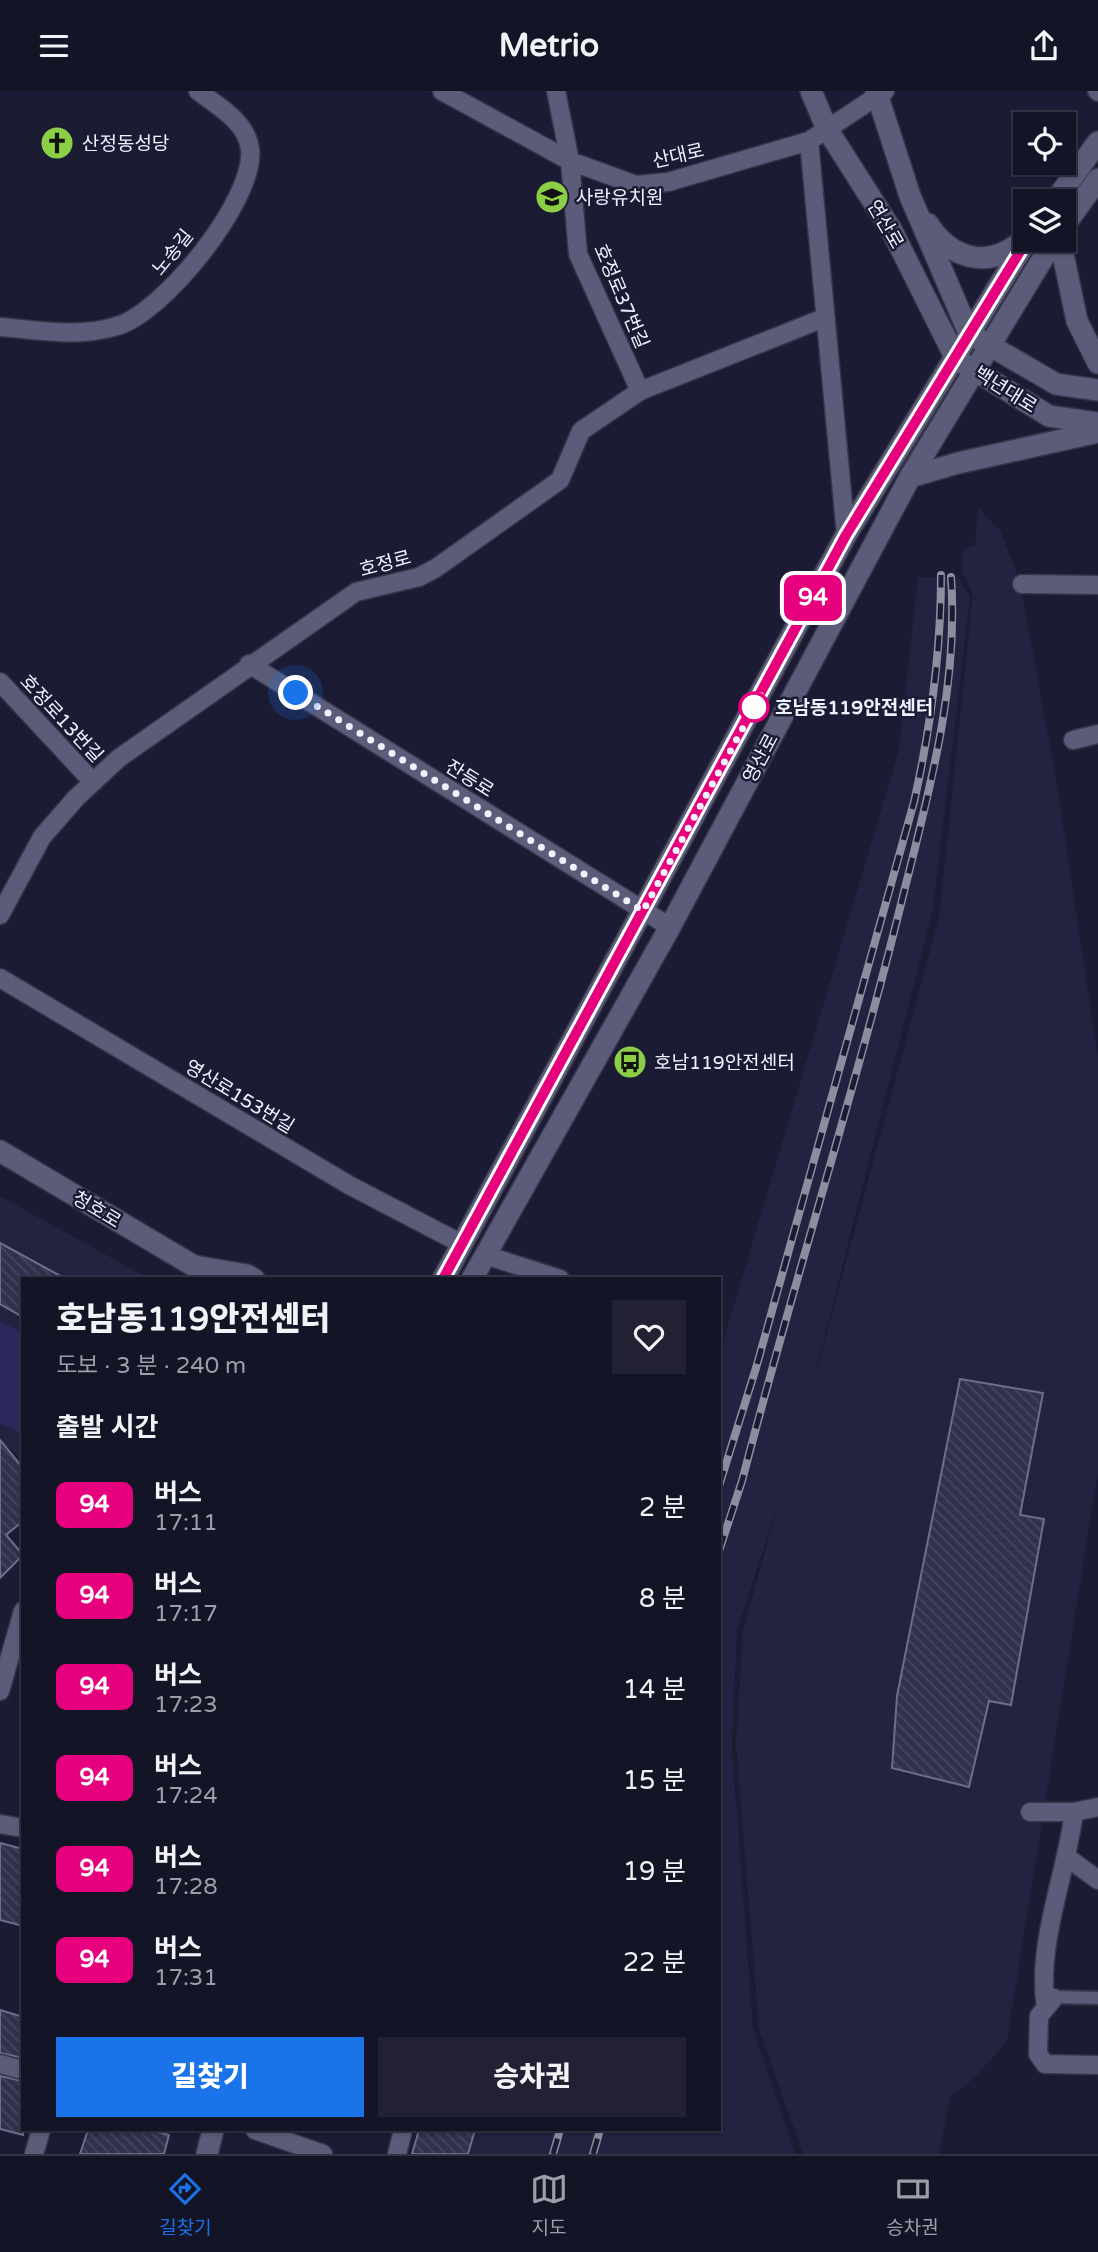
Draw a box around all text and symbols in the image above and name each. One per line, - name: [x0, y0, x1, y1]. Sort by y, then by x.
- icon: menu: [35, 27, 73, 65]
- text: Metrio: [499, 27, 599, 65]
- icon: share: [1025, 27, 1063, 65]
- map controls: [1013, 112, 1076, 252]
- button: locate: [1013, 112, 1076, 175]
- church icon: 산정동성당: [38, 124, 76, 162]
- place label: 산정동성당: [82, 133, 169, 155]
- street label: 산대로: [650, 139, 706, 173]
- school or university icon: 사랑유치원: [533, 178, 571, 216]
- place label: 사랑유치원: [576, 187, 663, 209]
- button: layers: [1013, 189, 1076, 252]
- street label: 연산로: [862, 196, 908, 253]
- street label: 노송길: [148, 225, 198, 280]
- street label: 호정로37번길: [589, 241, 653, 352]
- street label: 백년대로: [970, 362, 1041, 418]
- street label: 호정로: [357, 547, 413, 581]
- line badge: 94: [782, 575, 844, 621]
- text: 94: [798, 583, 828, 612]
- street label: 호정로13번길: [15, 670, 107, 767]
- your location: [278, 675, 313, 710]
- marker: 호남동119안전센터: [739, 692, 769, 722]
- place label: 호남동119안전센터: [775, 697, 933, 719]
- street label: 영산로: [739, 730, 783, 787]
- street label: 잔등로: [441, 756, 498, 802]
- bus stop icon: 호남119안전센터: [611, 1043, 649, 1081]
- place label: 호남119안전센터: [654, 1052, 795, 1074]
- street label: 영산로153번길: [181, 1056, 298, 1138]
- street label: 청호로: [68, 1187, 125, 1233]
- text: 호남동119안전센터: [56, 1300, 331, 1339]
- button: heart: [612, 1300, 686, 1374]
- text: 도보 · 3 분 · 240 m: [56, 1352, 246, 1380]
- text: 출발 시간: [56, 1412, 158, 1443]
- text: 버스: [154, 1478, 202, 1509]
- text: 94: [79, 1490, 110, 1519]
- text: 2 분: [639, 1492, 686, 1523]
- text: 17:11: [154, 1509, 218, 1537]
- text: 버스: [154, 1569, 202, 1600]
- text: 94: [79, 1581, 110, 1610]
- text: 8 분: [639, 1583, 686, 1614]
- text: 17:17: [154, 1600, 218, 1628]
- text: 버스: [154, 1660, 202, 1691]
- text: 94: [79, 1672, 110, 1701]
- text: 14 분: [623, 1674, 686, 1705]
- text: 17:23: [154, 1691, 218, 1719]
- text: 버스: [154, 1751, 202, 1782]
- text: 94: [79, 1763, 110, 1792]
- text: 15 분: [623, 1765, 686, 1796]
- text: 17:24: [154, 1782, 218, 1810]
- text: 버스: [154, 1842, 202, 1873]
- text: 94: [79, 1854, 110, 1883]
- text: 19 분: [623, 1856, 686, 1887]
- text: 17:28: [154, 1873, 218, 1901]
- text: 버스: [154, 1933, 202, 1964]
- text: 94: [79, 1945, 110, 1974]
- text: 22 분: [623, 1947, 686, 1978]
- text: 17:31: [154, 1964, 218, 1992]
- button: 길찾기: [56, 2037, 364, 2117]
- button: 승차권: [378, 2037, 686, 2117]
- tab: 길찾기: [159, 2170, 212, 2239]
- tab: 지도: [530, 2170, 568, 2239]
- tab: 승차권: [886, 2170, 939, 2239]

